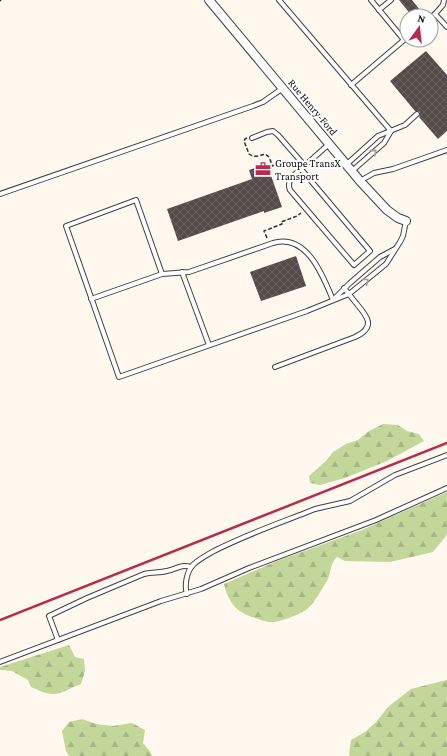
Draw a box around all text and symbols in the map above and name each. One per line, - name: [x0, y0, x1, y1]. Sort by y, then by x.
- north arrow: [399, 8, 439, 48]
- text: N: [416, 12, 427, 25]
- street label: Rue Henry-Ford: [285, 76, 340, 138]
- one-way arrow: [369, 150, 376, 157]
- place label: Groupe TransX Transport: [275, 157, 342, 183]
- office icon: Groupe TransX Transport: [254, 160, 272, 178]
- one-way arrow: [361, 278, 368, 285]

